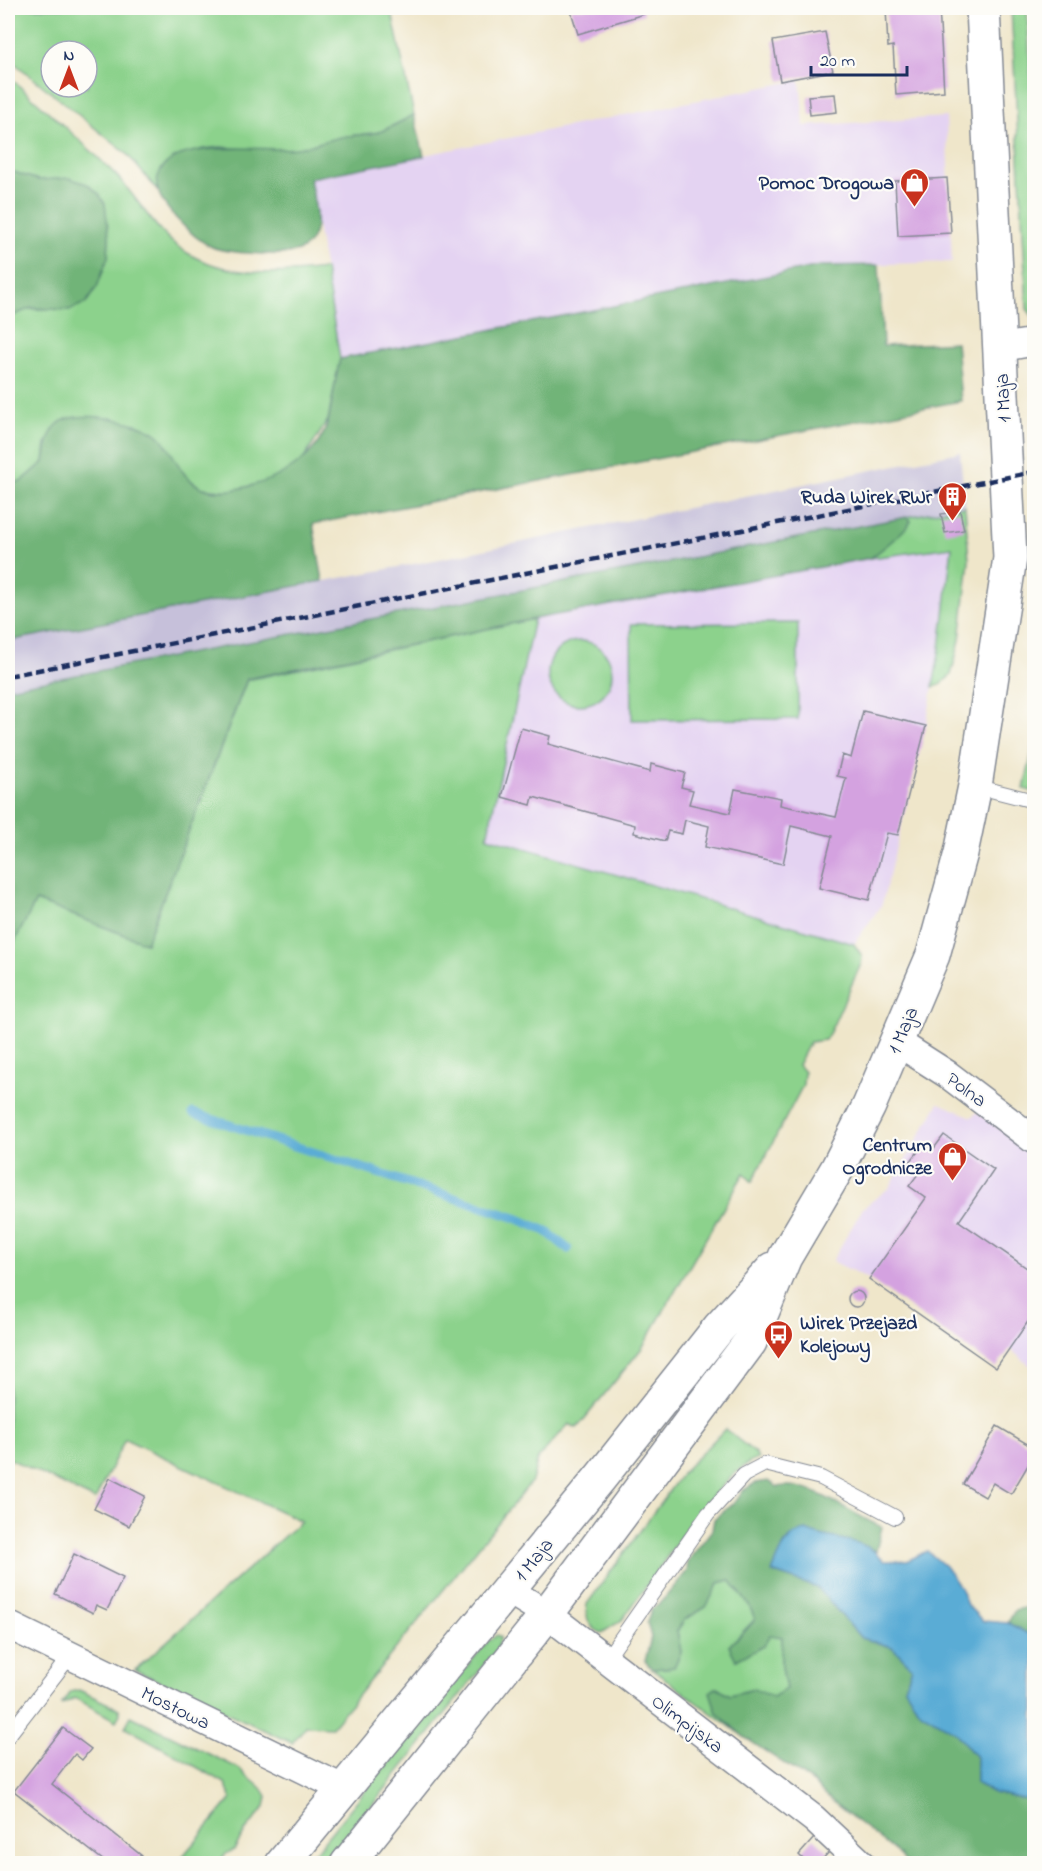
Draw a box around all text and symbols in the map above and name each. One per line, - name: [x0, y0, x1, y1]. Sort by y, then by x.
- north arrow: [39, 39, 99, 99]
- scale bar: [811, 39, 907, 77]
- text: N: [64, 44, 75, 68]
- text: 20 m: [820, 49, 855, 75]
- shop icon: Pomoc Drogowa: [899, 166, 931, 208]
- place label: Pomoc Drogowa: [759, 170, 894, 200]
- street label: 1 Maja: [989, 373, 1020, 423]
- building icon: Ruda Wirek RWr: [937, 480, 969, 522]
- place label: Ruda Wirek RWr: [801, 484, 933, 513]
- street label: 1 Maja: [881, 1003, 927, 1059]
- street label: Polna: [939, 1066, 992, 1116]
- place label: Centrum Ogrodnicze: [842, 1132, 933, 1185]
- shop icon: Centrum Ogrodnicze: [937, 1140, 969, 1182]
- place label: Wirek Przejazd Kolejowy: [800, 1310, 918, 1363]
- bus stop icon: Wirek Przejazd Kolejowy: [763, 1318, 795, 1360]
- street label: 1 Maja: [508, 1532, 562, 1589]
- street label: Mostowa: [135, 1680, 214, 1738]
- street label: Olimpijska: [644, 1688, 729, 1762]

